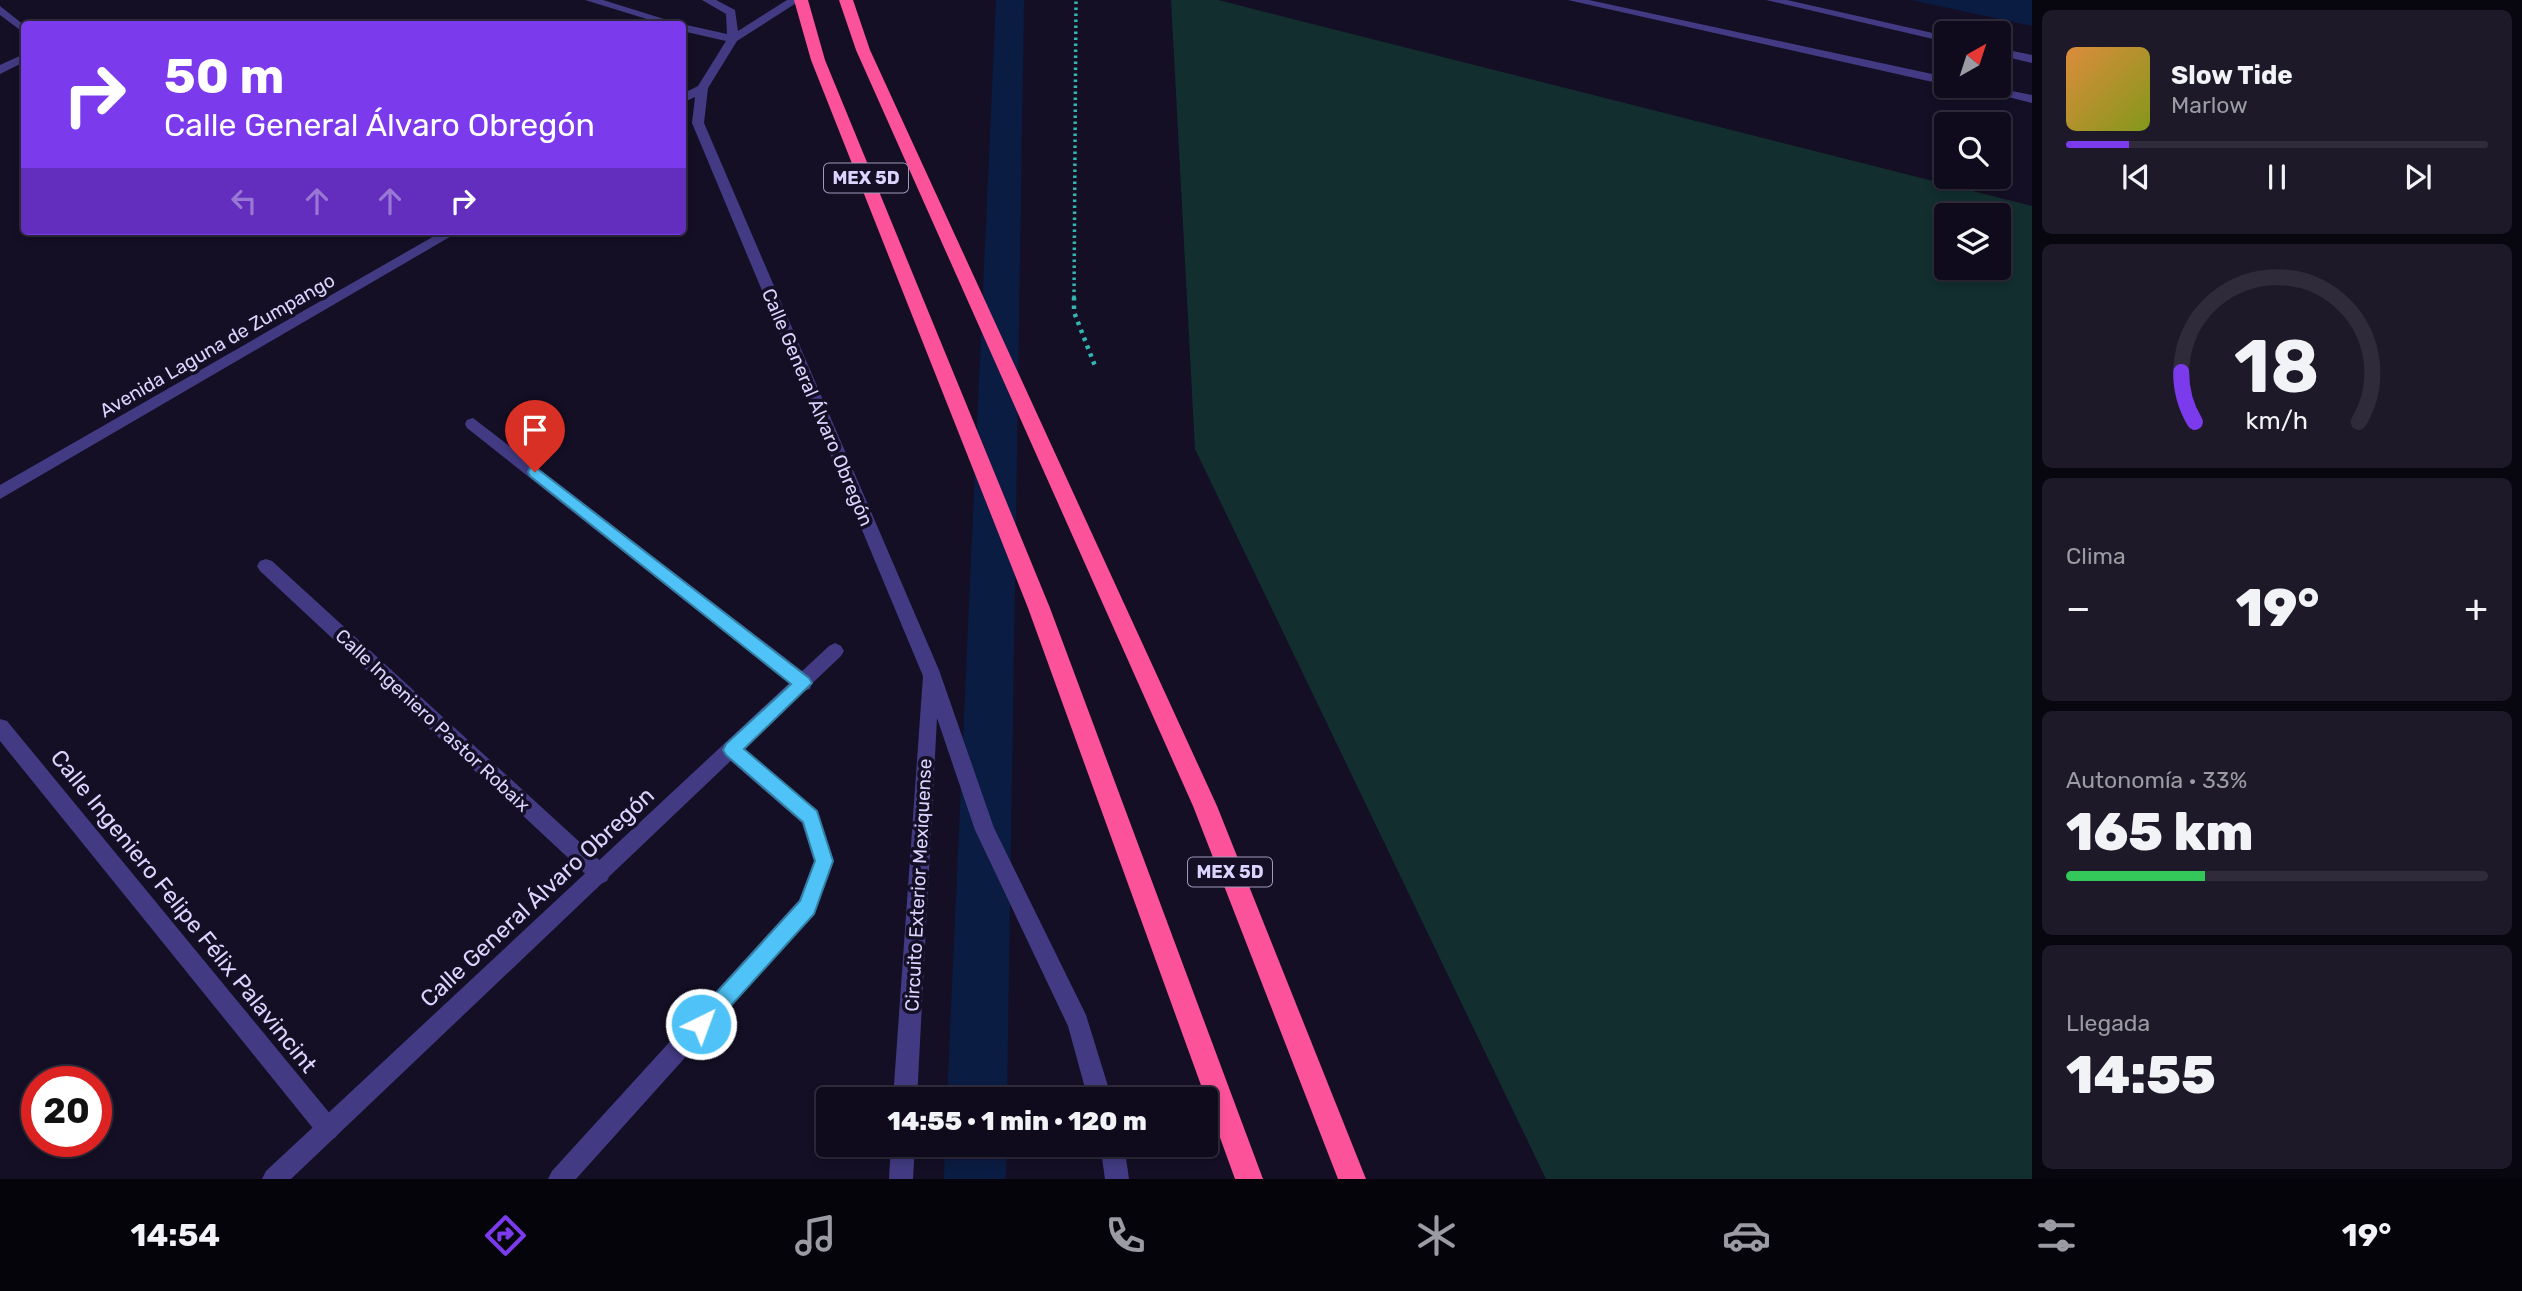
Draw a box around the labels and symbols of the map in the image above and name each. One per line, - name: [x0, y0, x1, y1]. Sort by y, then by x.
- north arrow: [1934, 21, 2011, 98]
- road number: MEX 5D: [824, 163, 908, 192]
- street label: Avenida Laguna de Zumpango: [96, 269, 339, 422]
- street label: Calle General Álvaro Obregón: [757, 285, 878, 529]
- pin: [505, 400, 565, 472]
- street label: Calle Ingeniero Pastor Robaix: [331, 624, 535, 817]
- street label: Calle Ingeniero Felipe Félix Palavincint: [45, 744, 323, 1078]
- street label: Circuito Exterior Mexiquense: [900, 758, 937, 1012]
- street label: Calle General Álvaro Obregón: [414, 781, 660, 1013]
- road number: MEX 5D: [1188, 858, 1272, 886]
- position arrow: [664, 987, 738, 1061]
- speed limit sign: 20: [21, 1066, 112, 1157]

